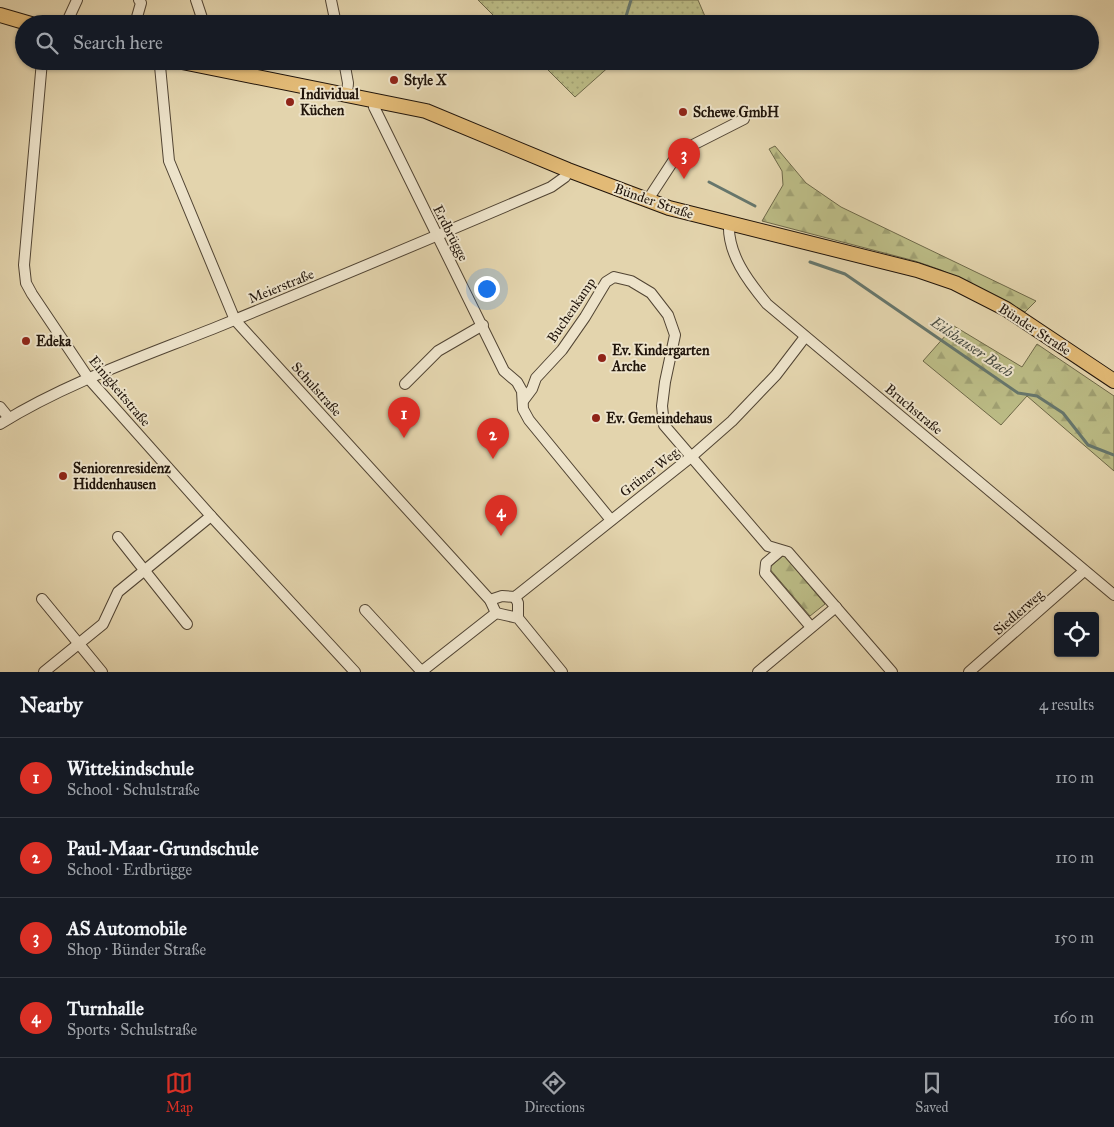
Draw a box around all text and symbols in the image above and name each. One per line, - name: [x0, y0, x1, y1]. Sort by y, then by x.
- search box: [15, 15, 1099, 70]
- icon: search: [33, 29, 61, 57]
- text: Search here: [73, 31, 163, 54]
- place label: Style X: [404, 72, 447, 90]
- marker: Style X: [388, 74, 400, 86]
- place label: Individual Küchen: [300, 86, 360, 119]
- marker: Individual Küchen: [284, 96, 296, 108]
- place label: Schewe GmbH: [693, 104, 779, 121]
- marker: Schewe GmbH: [677, 106, 689, 118]
- pin: 3: [668, 138, 700, 179]
- street label: Bünder Straße: [612, 180, 696, 223]
- street label: Erdbrügge: [429, 202, 472, 264]
- street label: Meierstraße: [246, 266, 317, 307]
- street label: Buchenkamp: [543, 274, 599, 346]
- your location: [474, 276, 500, 302]
- street label: Bünder Straße: [995, 300, 1074, 359]
- water label: Eilshauser Bach: [927, 312, 1017, 381]
- place label: Edeka: [36, 333, 72, 350]
- marker: Edeka: [20, 335, 32, 347]
- place label: Ev. Kindergarten Arche: [611, 342, 710, 375]
- street label: Einigkeitstraße: [85, 352, 154, 430]
- marker: Ev. Kindergarten Arche: [596, 352, 608, 364]
- street label: Schulstraße: [288, 359, 346, 420]
- street label: Bruchstraße: [881, 380, 946, 438]
- pin: 1: [388, 397, 420, 438]
- place label: Ev. Gemeindehaus: [606, 410, 712, 427]
- marker: Ev. Gemeindehaus: [590, 412, 602, 424]
- pin: 2: [477, 418, 509, 459]
- street label: Grüner Weg: [617, 444, 682, 501]
- place label: Seniorenresidenz Hiddenhausen: [73, 460, 171, 493]
- marker: Seniorenresidenz Hiddenhausen: [57, 470, 69, 482]
- pin: 4: [485, 495, 517, 536]
- street label: Siedlerweg: [990, 586, 1047, 639]
- map controls: [1054, 612, 1099, 657]
- button: locate: [1054, 612, 1099, 657]
- text: Nearby: [20, 692, 83, 718]
- text: 4 results: [1039, 695, 1094, 714]
- text: Wittekindschule: [67, 757, 194, 780]
- text: 1: [33, 768, 39, 787]
- text: 110 m: [1055, 768, 1094, 787]
- text: School · Schulstraße: [67, 780, 200, 799]
- text: Paul-Maar-Grundschule: [67, 837, 259, 860]
- text: 2: [32, 848, 40, 867]
- text: 110 m: [1055, 848, 1094, 867]
- text: School · Erdbrügge: [67, 860, 192, 879]
- text: AS Automobile: [67, 917, 187, 940]
- text: 3: [33, 928, 39, 947]
- text: 150 m: [1054, 928, 1094, 947]
- text: Shop · Bünder Straße: [67, 940, 206, 959]
- text: Turnhalle: [67, 997, 144, 1020]
- text: 4: [32, 1008, 40, 1027]
- text: 160 m: [1053, 1008, 1094, 1027]
- text: Sports · Schulstraße: [67, 1020, 197, 1039]
- tab: Map: [165, 1069, 193, 1116]
- tab: Directions: [524, 1069, 585, 1116]
- tab: Saved: [915, 1069, 949, 1116]

